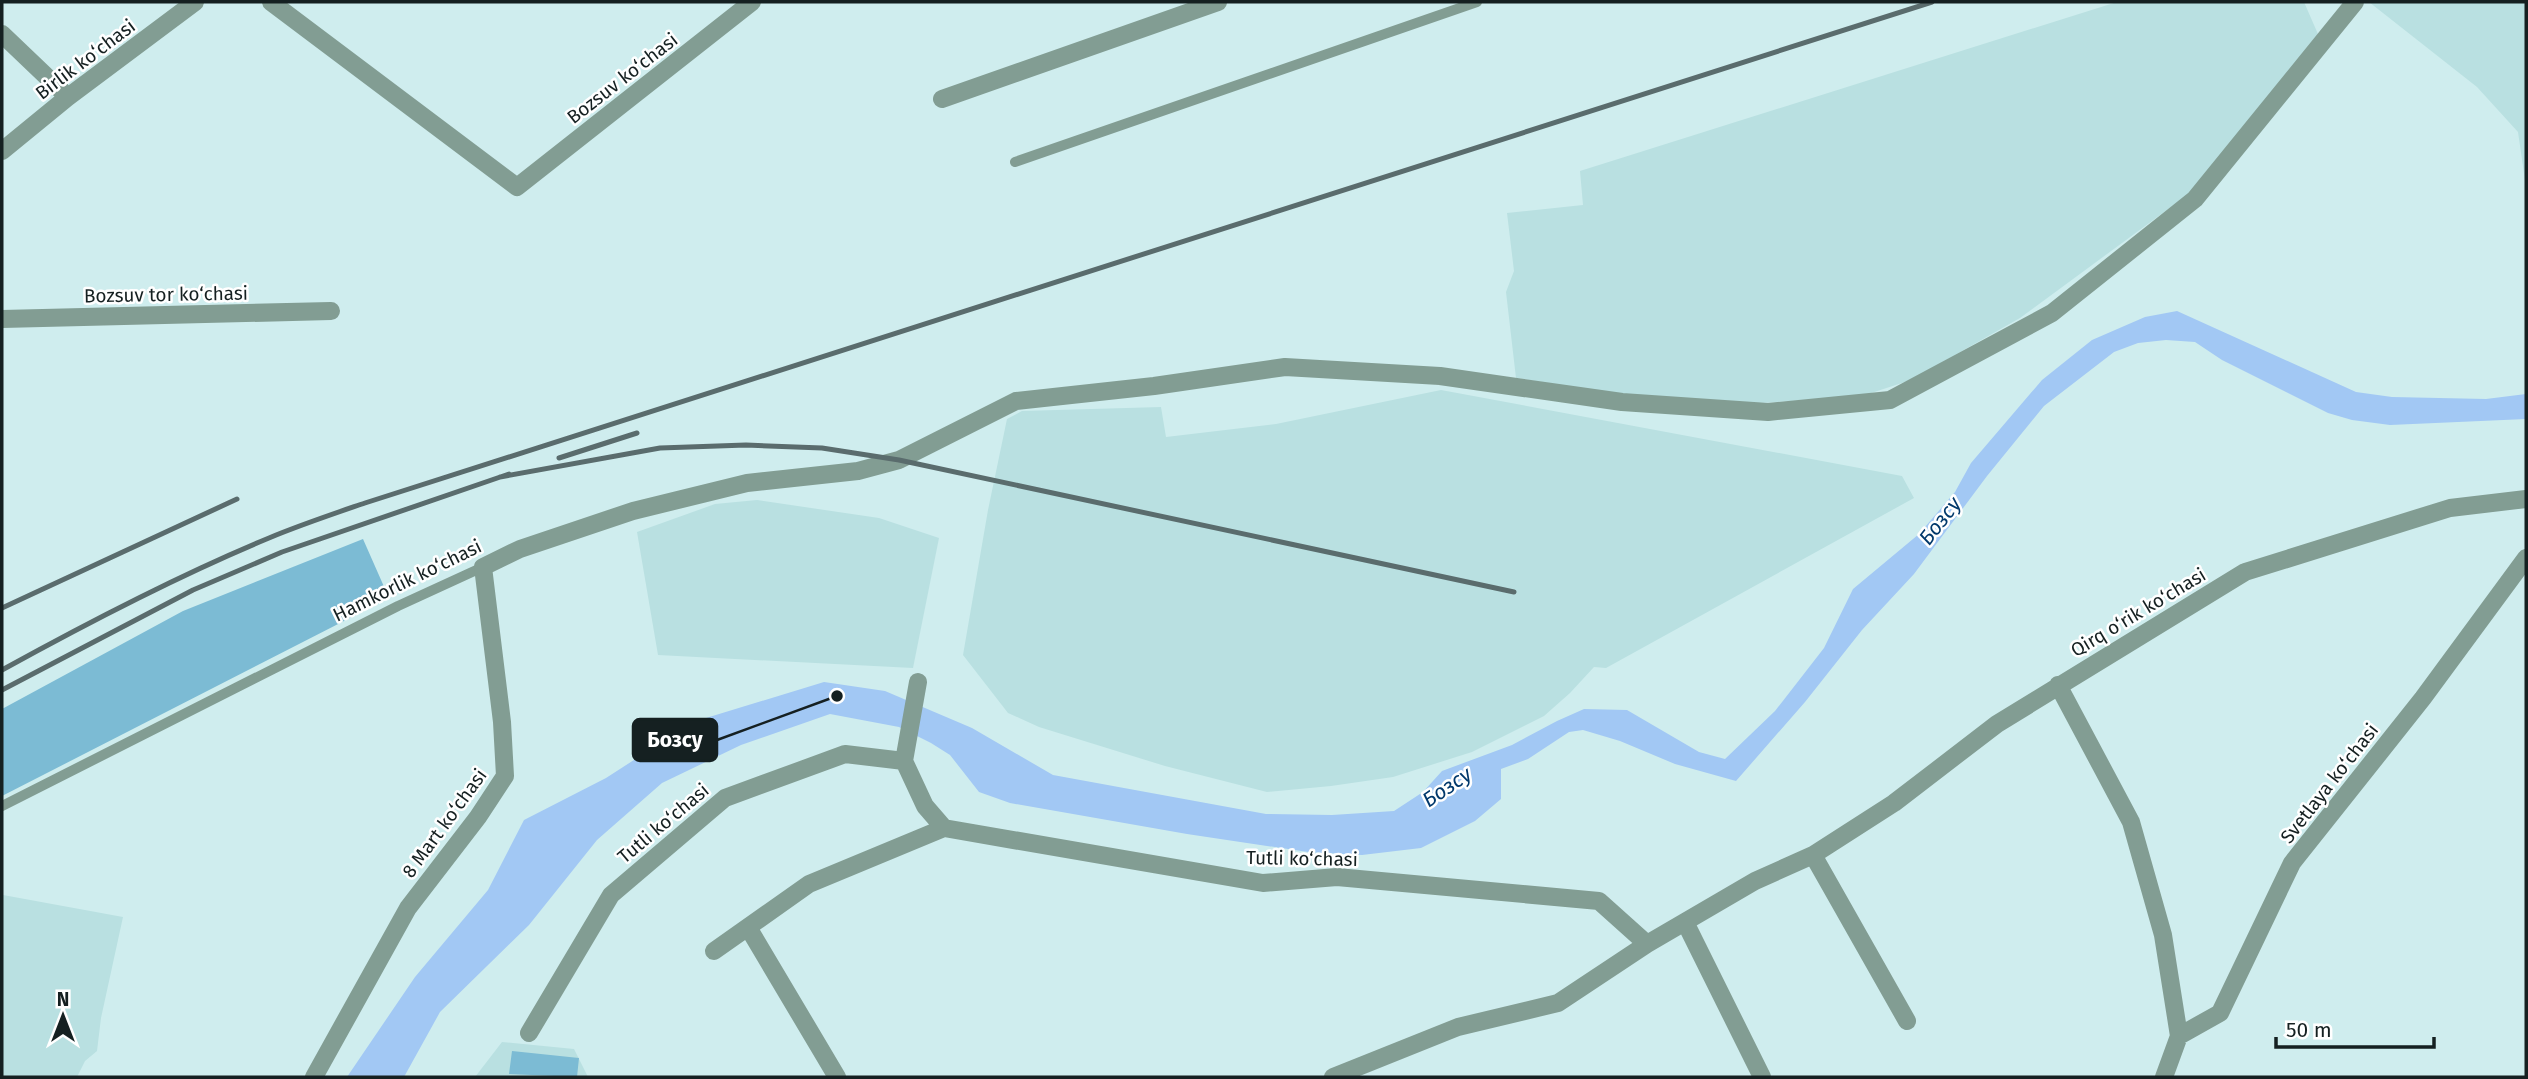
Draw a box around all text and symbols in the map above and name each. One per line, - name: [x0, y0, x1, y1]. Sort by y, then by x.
- street label: Birlik ko‘chasi: [31, 14, 140, 104]
- street label: Bozsuv ko‘chasi: [562, 28, 682, 129]
- street label: Bozsuv tor ko‘chasi: [84, 282, 248, 307]
- water label: Бозсу: [1913, 491, 1967, 550]
- street label: Hamkorlik ko‘chasi: [329, 535, 485, 626]
- street label: Qirq o‘rik ko‘chasi: [2067, 563, 2210, 662]
- callout: Бозсу: [633, 719, 717, 761]
- street label: Svetlaya ko‘chasi: [2276, 719, 2383, 848]
- text: Бозсу: [647, 727, 703, 753]
- water label: Бозсу: [1417, 761, 1477, 813]
- street label: 8 Mart ko‘chasi: [397, 764, 492, 882]
- street label: Tutli ko‘chasi: [613, 779, 714, 868]
- street label: Tutli ko‘chasi: [1246, 846, 1358, 871]
- north arrow: [28, 981, 98, 1051]
- text: N: [57, 988, 69, 1011]
- scale bar: [2276, 1006, 2434, 1050]
- text: 50 m: [2286, 1017, 2332, 1043]

